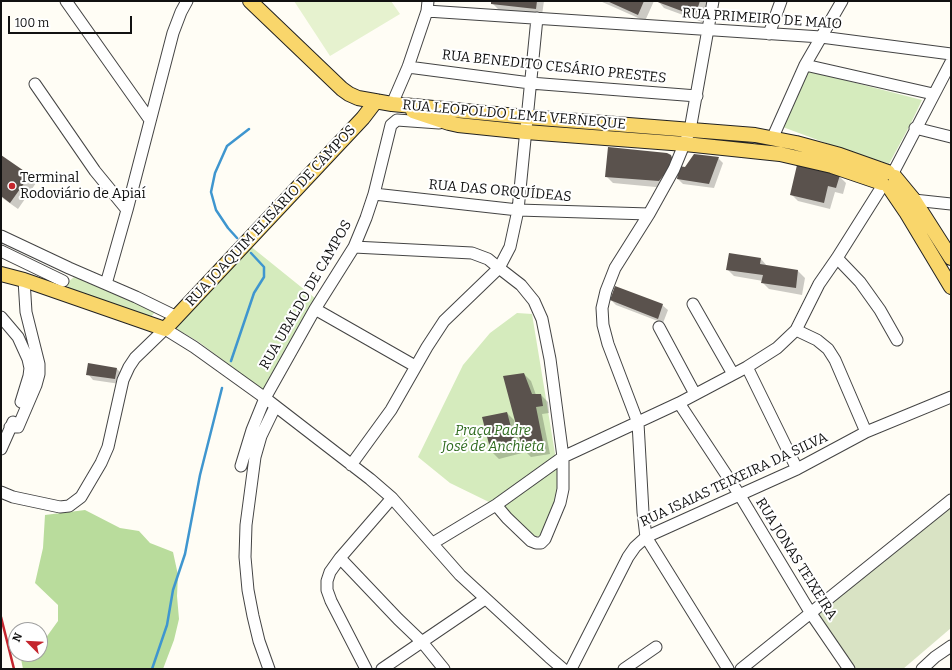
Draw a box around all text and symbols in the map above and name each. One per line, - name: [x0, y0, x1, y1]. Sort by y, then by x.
- street label: RUA PRIMEIRO DE MAIO: [681, 5, 843, 33]
- scale bar: [10, 8, 134, 34]
- text: 100 m: [15, 16, 49, 30]
- street label: RUA BENEDITO CESÁRIO PRESTES: [441, 47, 667, 87]
- street label: RUA LEOPOLDO LEME VERNEQUE: [402, 97, 626, 133]
- street label: RUA JOAQUIM ELISÁRIO DE CAMPOS: [182, 122, 360, 310]
- place label: Terminal Rodoviário de Apiaí: [20, 170, 146, 202]
- street label: RUA DAS ORQUÍDEAS: [428, 176, 572, 206]
- marker: Terminal Rodoviário de Apiaí: [7, 181, 17, 191]
- street label: RUA UBALDO DE CAMPOS: [256, 217, 356, 373]
- park label: Praça Padre José de Anchieta: [442, 423, 544, 456]
- street label: RUA ISAIAS TEIXEIRA DA SILVA: [638, 429, 830, 531]
- street label: RUA JONAS TEIXEIRA: [752, 495, 840, 623]
- north arrow: [8, 622, 48, 662]
- text: N: [10, 631, 25, 644]

